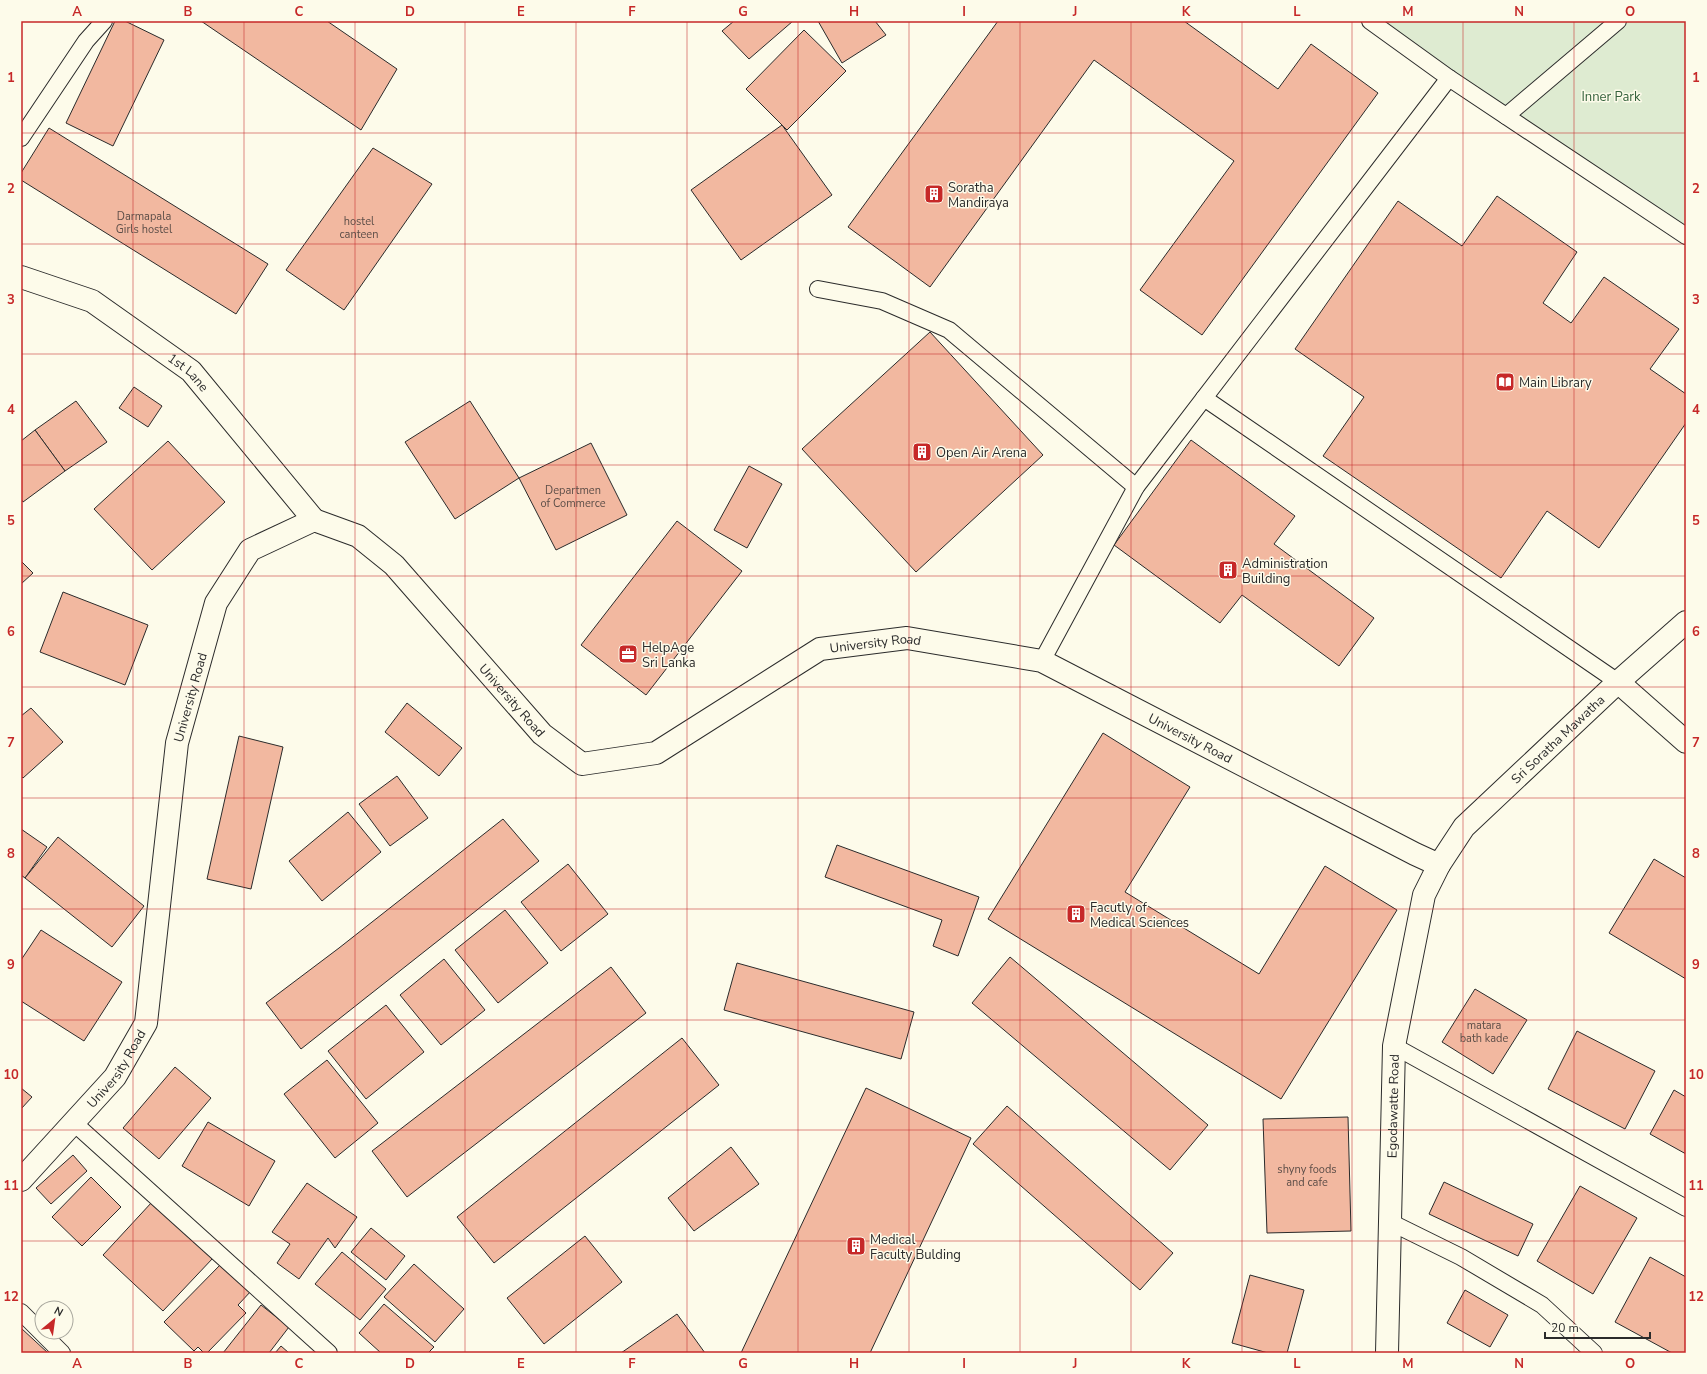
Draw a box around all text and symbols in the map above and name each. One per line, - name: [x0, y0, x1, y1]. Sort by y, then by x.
- text: A: [72, 3, 82, 21]
- text: B: [184, 3, 193, 21]
- text: C: [295, 3, 304, 21]
- text: D: [405, 3, 415, 21]
- text: E: [517, 3, 525, 21]
- text: F: [628, 3, 636, 21]
- text: G: [738, 3, 748, 21]
- text: H: [849, 3, 859, 21]
- text: I: [962, 3, 966, 21]
- text: J: [1072, 3, 1077, 21]
- text: K: [1182, 3, 1191, 21]
- text: L: [1293, 3, 1301, 21]
- text: M: [1402, 3, 1414, 21]
- text: N: [1514, 3, 1524, 21]
- text: O: [1625, 3, 1635, 21]
- text: 1: [7, 69, 15, 87]
- text: 1: [1692, 69, 1700, 87]
- park label: Inner Park: [1582, 88, 1641, 106]
- place label: Soratha Mandiraya: [948, 179, 1009, 212]
- text: 2: [7, 180, 15, 198]
- text: 2: [1692, 180, 1700, 198]
- building icon: Soratha Mandiraya: [923, 183, 945, 205]
- house number: Darmapala Girls hostel: [116, 209, 173, 237]
- house number: hostel canteen: [340, 214, 378, 242]
- text: 3: [7, 291, 15, 309]
- text: 3: [1692, 291, 1700, 309]
- street label: 1st Lane: [164, 349, 212, 396]
- library icon: Main Library: [1494, 371, 1516, 393]
- place label: Main Library: [1519, 374, 1592, 392]
- text: 4: [7, 401, 15, 419]
- text: 4: [1692, 401, 1700, 419]
- building icon: Open Air Arena: [911, 441, 933, 463]
- place label: Open Air Arena: [936, 444, 1027, 462]
- house number: Departmen of Commerce: [540, 483, 606, 511]
- text: 5: [7, 512, 15, 530]
- text: 5: [1692, 512, 1700, 530]
- place label: Administration Building: [1242, 555, 1328, 588]
- building icon: Administration Building: [1217, 559, 1239, 581]
- text: 6: [7, 623, 15, 641]
- text: 6: [1692, 623, 1700, 641]
- street label: University Road: [829, 630, 922, 658]
- place label: HelpAge Sri Lanka: [642, 639, 696, 672]
- office icon: HelpAge Sri Lanka: [617, 643, 639, 665]
- street label: University Road: [170, 651, 212, 744]
- street label: University Road: [474, 660, 549, 741]
- street label: Sri Soratha Mawatha: [1507, 691, 1609, 788]
- street label: University Road: [1145, 710, 1235, 768]
- text: 7: [7, 734, 15, 752]
- text: 7: [1692, 734, 1700, 752]
- text: 8: [7, 845, 15, 863]
- text: 8: [1692, 845, 1700, 863]
- place label: Facutly of Medical Sciences: [1090, 899, 1189, 932]
- building icon: Facutly of Medical Sciences: [1065, 903, 1087, 925]
- text: 9: [7, 956, 15, 974]
- text: 9: [1692, 956, 1700, 974]
- house number: matara bath kade: [1460, 1018, 1508, 1046]
- street label: University Road: [83, 1026, 150, 1112]
- street label: Egodawatte Road: [1383, 1054, 1404, 1158]
- text: 10: [3, 1066, 19, 1084]
- text: 10: [1688, 1066, 1704, 1084]
- house number: shyny foods and cafe: [1277, 1162, 1337, 1190]
- text: 11: [3, 1177, 19, 1195]
- text: 11: [1688, 1177, 1704, 1195]
- place label: Medical Faculty Bulding: [870, 1231, 961, 1264]
- building icon: Medical Faculty Bulding: [845, 1235, 867, 1257]
- text: 12: [3, 1288, 19, 1306]
- text: 12: [1688, 1288, 1704, 1306]
- north arrow: [34, 1300, 74, 1340]
- text: N: [51, 1303, 66, 1320]
- scale bar: [1545, 1314, 1650, 1340]
- text: 20 m: [1551, 1320, 1579, 1336]
- text: A: [72, 1355, 82, 1373]
- text: B: [184, 1355, 193, 1373]
- text: C: [295, 1355, 304, 1373]
- text: D: [405, 1355, 415, 1373]
- text: E: [517, 1355, 525, 1373]
- text: F: [628, 1355, 636, 1373]
- text: G: [738, 1355, 748, 1373]
- text: H: [849, 1355, 859, 1373]
- text: I: [962, 1355, 966, 1373]
- text: J: [1072, 1355, 1077, 1373]
- text: K: [1182, 1355, 1191, 1373]
- text: L: [1293, 1355, 1301, 1373]
- text: M: [1402, 1355, 1414, 1373]
- text: N: [1514, 1355, 1524, 1373]
- text: O: [1625, 1355, 1635, 1373]

